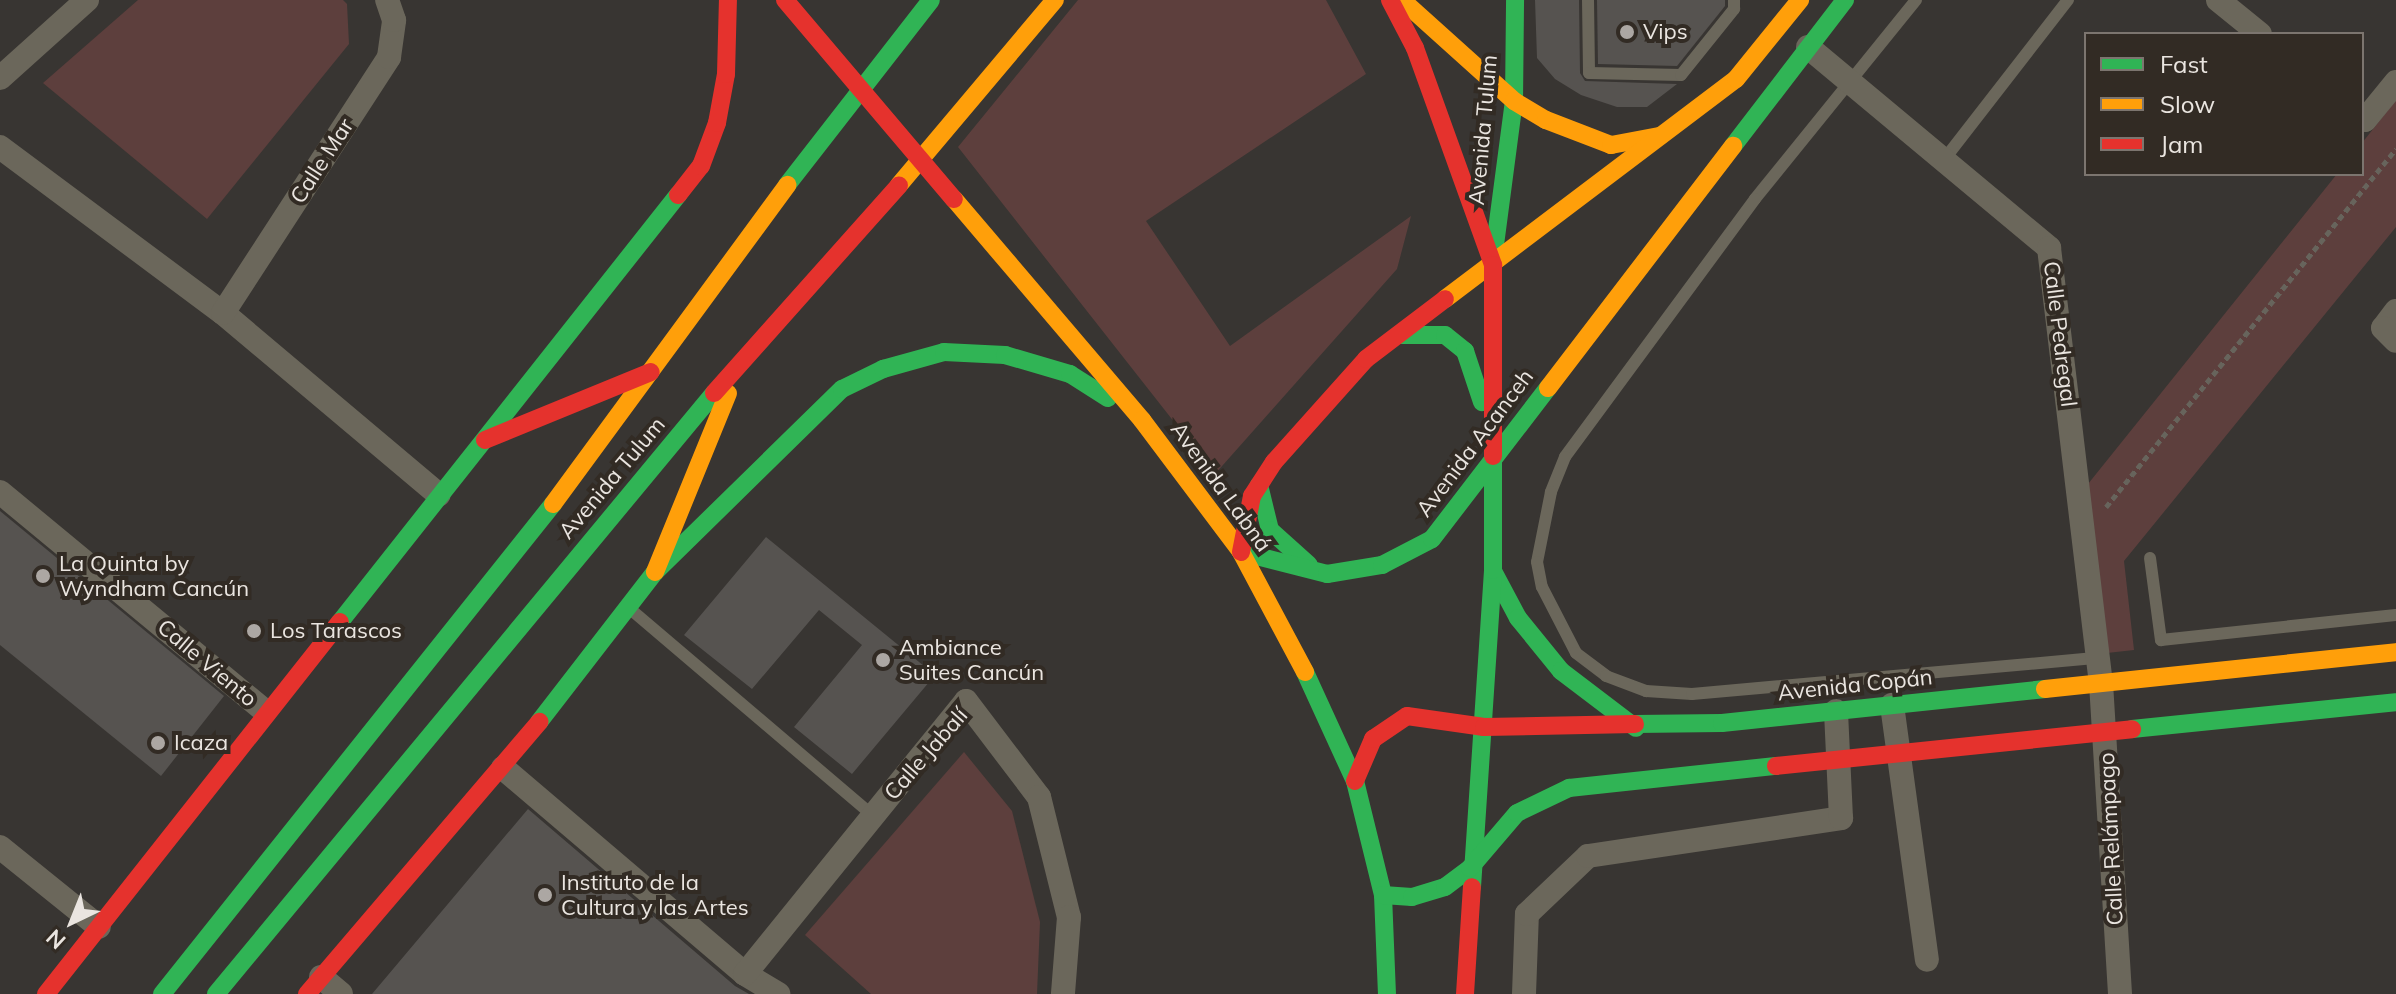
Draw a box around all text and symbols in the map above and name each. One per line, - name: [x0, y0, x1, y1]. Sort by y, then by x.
- place label: Vips: [1643, 19, 1688, 45]
- marker: Vips: [1618, 23, 1636, 41]
- legend: [2084, 32, 2364, 176]
- text: Fast: [2160, 49, 2208, 79]
- street label: Avenida Tulum: [1463, 54, 1503, 206]
- text: Slow: [2160, 89, 2215, 119]
- street label: Calle Mar: [285, 113, 359, 209]
- text: Jam: [2160, 129, 2203, 159]
- street label: Calle Pedregal: [2038, 260, 2082, 408]
- street label: Avenida Acanceh: [1411, 364, 1539, 522]
- street label: Avenida Tulum: [553, 412, 671, 544]
- street label: Avenida Labná: [1165, 417, 1277, 557]
- place label: La Quinta by Wyndham Cancún: [59, 550, 249, 602]
- marker: La Quinta by Wyndham Cancún: [34, 567, 52, 585]
- street label: Calle Viento: [152, 614, 262, 712]
- place label: Los Tarascos: [270, 618, 402, 644]
- marker: Los Tarascos: [245, 622, 263, 640]
- place label: Ambiance Suites Cancún: [899, 634, 1044, 686]
- marker: Ambiance Suites Cancún: [874, 651, 892, 669]
- street label: Avenida Copán: [1776, 664, 1934, 706]
- street label: Calle Jabalí: [879, 703, 973, 805]
- place label: Icaza: [174, 730, 228, 756]
- marker: Icaza: [149, 734, 167, 752]
- street label: Calle Relámpago: [2093, 752, 2129, 926]
- place label: Instituto de la Cultura y las Artes: [561, 869, 749, 920]
- north arrow: [32, 882, 112, 962]
- marker: Instituto de la Cultura y las Artes: [536, 886, 554, 904]
- text: N: [40, 924, 71, 955]

